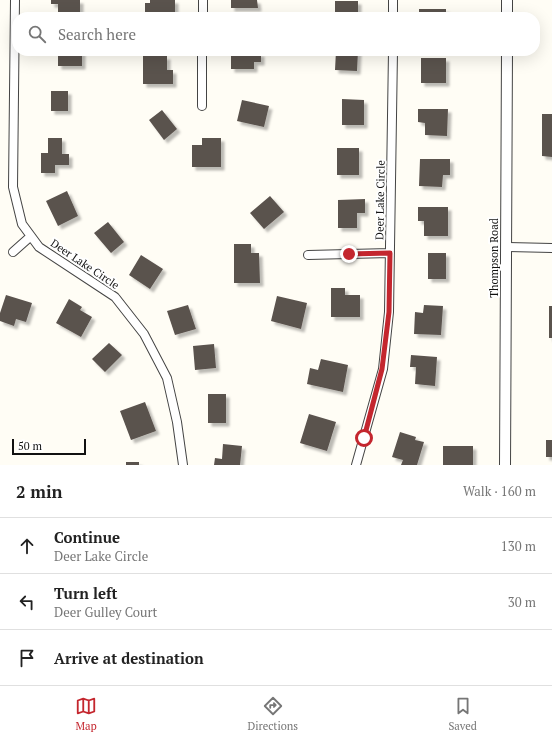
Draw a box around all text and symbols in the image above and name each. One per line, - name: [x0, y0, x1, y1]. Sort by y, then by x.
- search box: [12, 12, 540, 56]
- icon: search: [26, 23, 48, 45]
- text: Search here: [58, 24, 136, 44]
- street label: Deer Lake Circle: [372, 160, 388, 240]
- street label: Thompson Road: [487, 218, 501, 298]
- street label: Deer Lake Circle: [48, 236, 122, 292]
- route end: [340, 245, 358, 263]
- route start: [355, 429, 373, 447]
- scale bar: [12, 437, 86, 456]
- text: 50 m: [18, 439, 42, 453]
- text: 2 min: [16, 480, 63, 503]
- text: Walk · 160 m: [463, 482, 536, 500]
- text: Continue: [54, 527, 120, 547]
- icon: ahead: [16, 535, 38, 557]
- text: 130 m: [501, 537, 536, 555]
- text: Deer Lake Circle: [54, 547, 148, 565]
- text: Turn left: [54, 583, 118, 603]
- icon: left: [16, 591, 38, 613]
- text: 30 m: [508, 593, 536, 611]
- text: Deer Gulley Court: [54, 603, 157, 621]
- icon: arrive: [16, 647, 38, 669]
- text: Arrive at destination: [54, 648, 204, 668]
- tab: Map: [75, 695, 97, 733]
- tab: Directions: [247, 695, 298, 733]
- tab: Saved: [448, 695, 477, 733]

